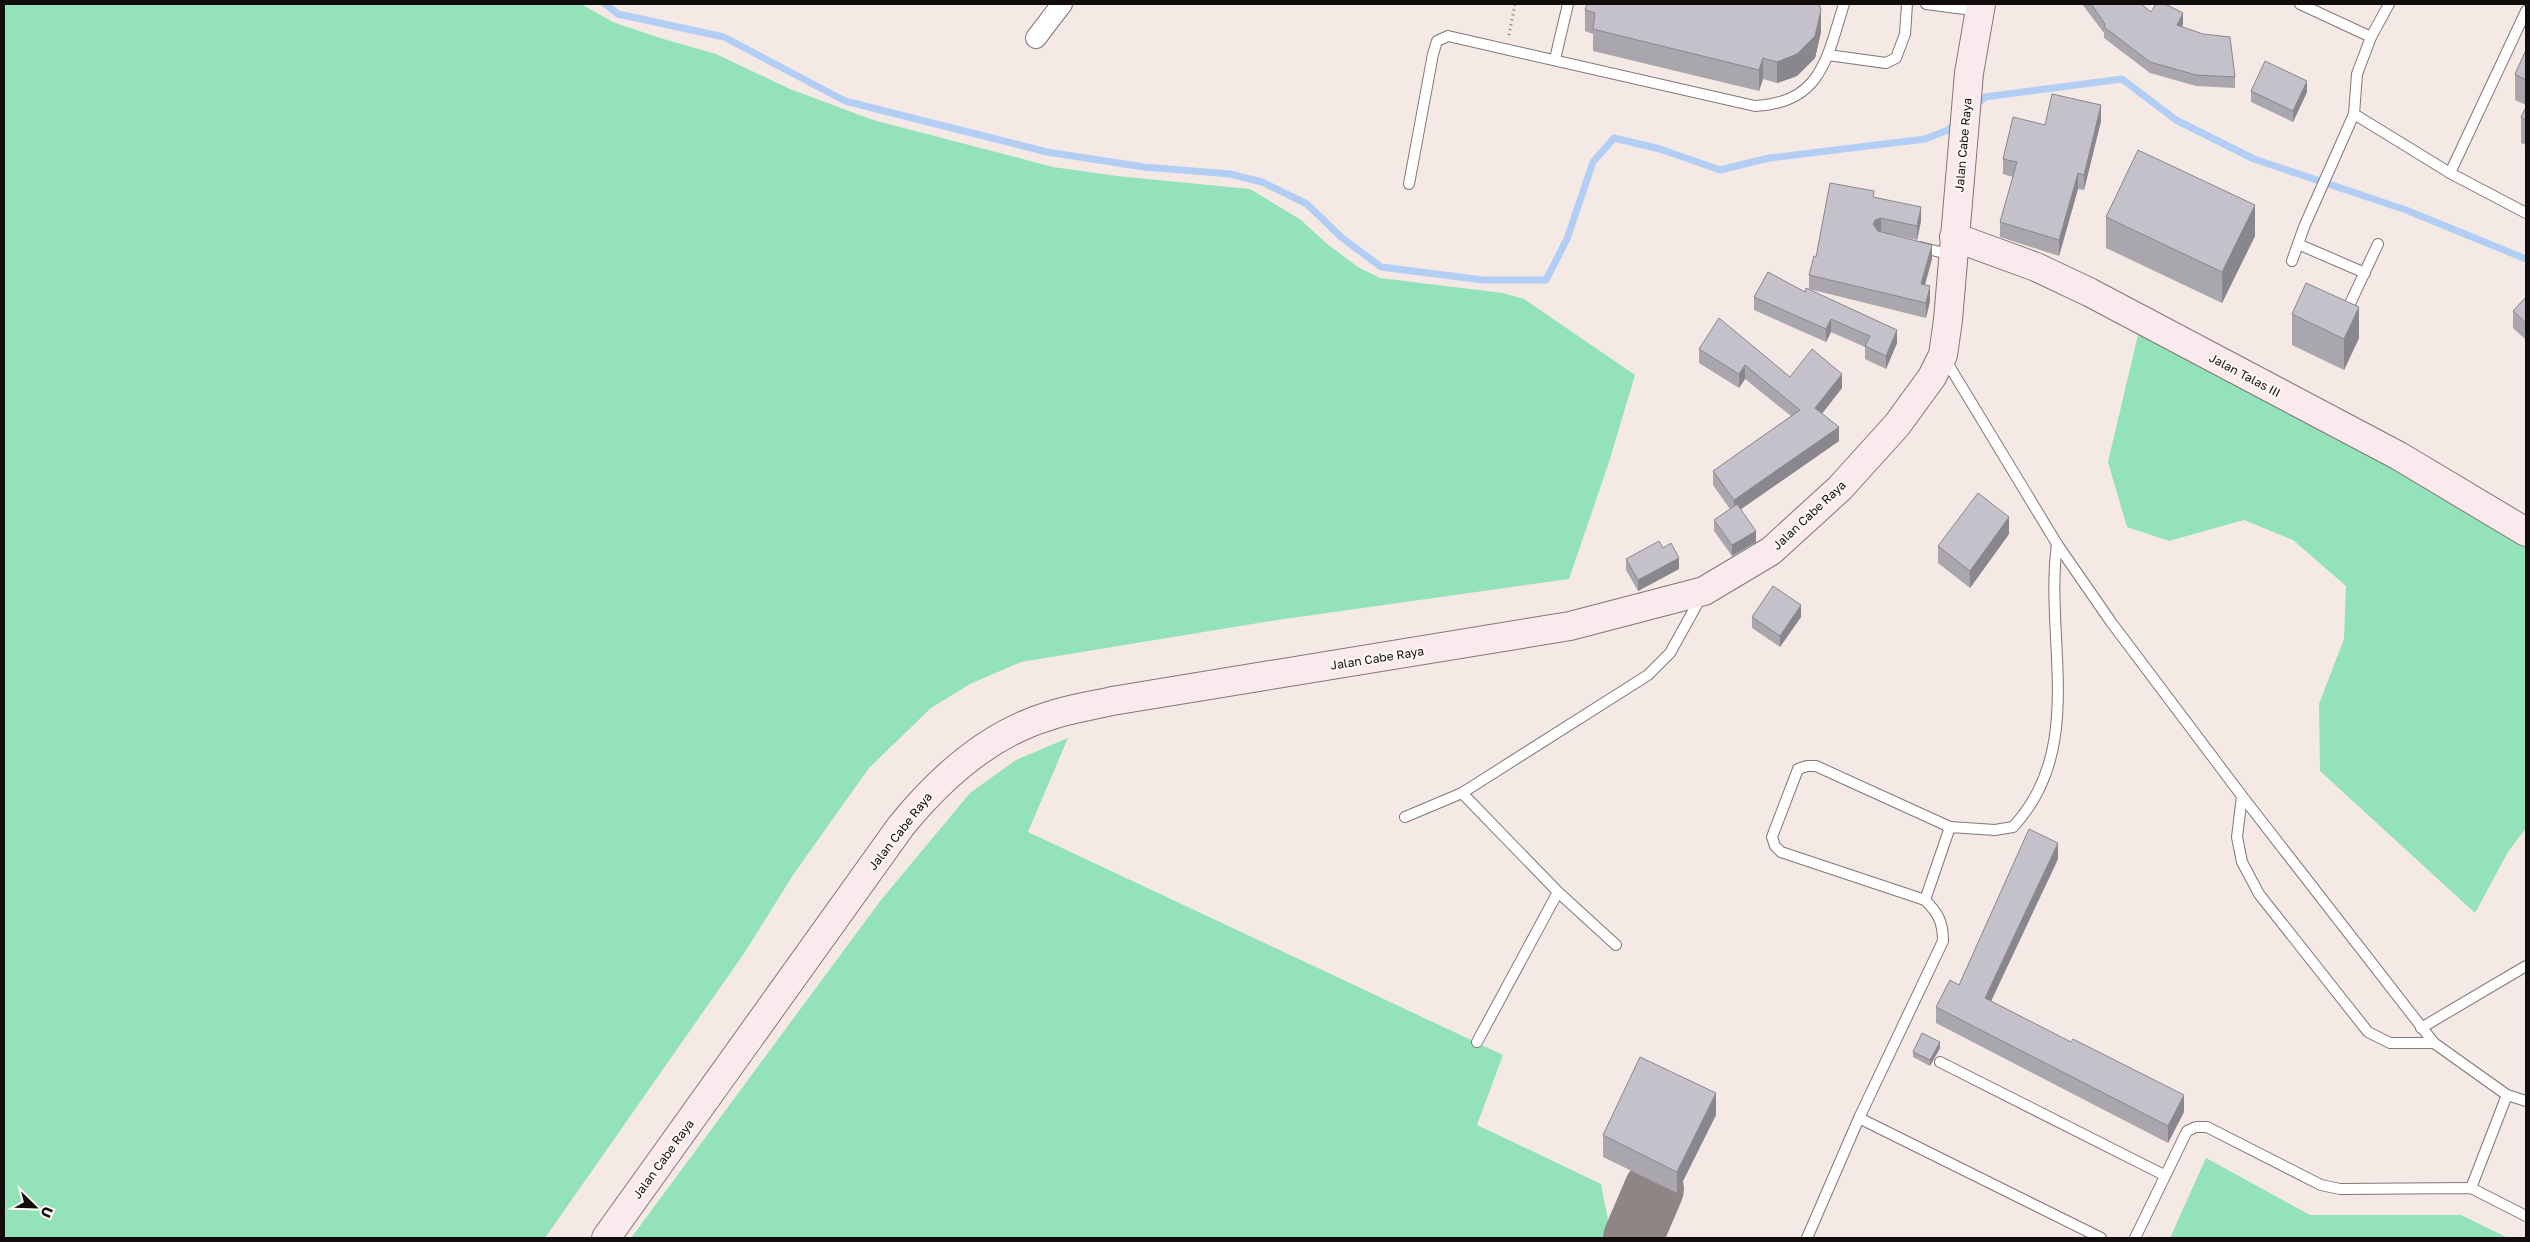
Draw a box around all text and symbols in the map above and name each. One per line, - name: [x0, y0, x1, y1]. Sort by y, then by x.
- street label: Jalan Cabe Raya: [1951, 97, 1975, 193]
- street label: Jalan Talas III: [2207, 350, 2283, 400]
- street label: Jalan Cabe Raya: [1769, 477, 1849, 553]
- street label: Jalan Cabe Raya: [1329, 643, 1425, 673]
- street label: Jalan Cabe Raya: [865, 789, 935, 873]
- street label: Jalan Cabe Raya: [629, 1116, 697, 1202]
- north arrow: [10, 1182, 60, 1232]
- text: U: [38, 1204, 57, 1220]

